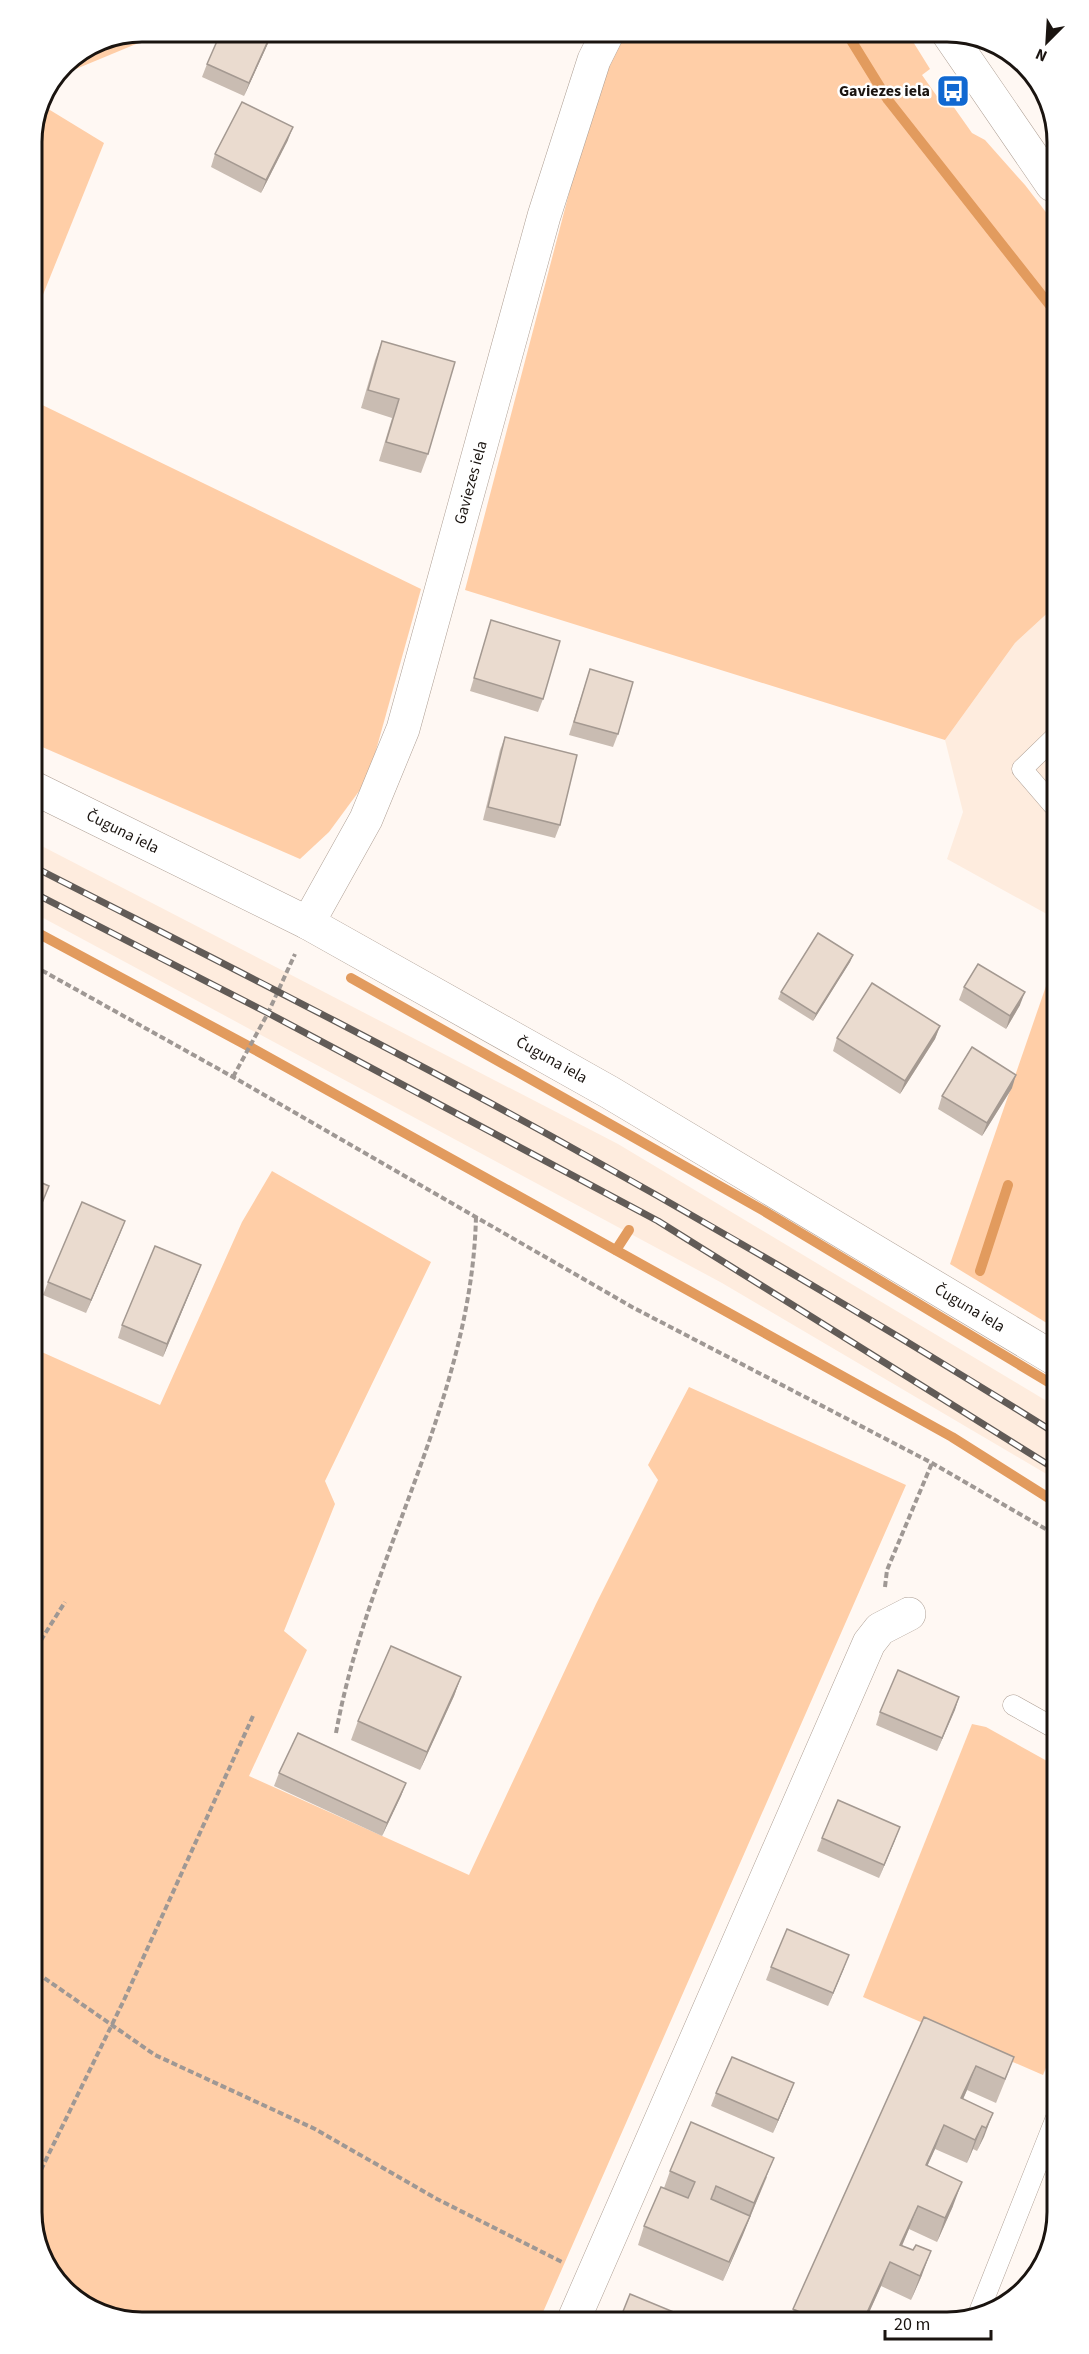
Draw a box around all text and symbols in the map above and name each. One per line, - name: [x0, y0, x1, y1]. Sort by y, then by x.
- north arrow: [1017, 12, 1077, 72]
- text: N: [1032, 43, 1051, 67]
- bus stop icon: Gaviezes iela: [935, 73, 971, 109]
- place label: Gaviezes iela: [839, 80, 930, 102]
- street label: Gaviezes iela: [449, 438, 493, 527]
- street label: Čuguna iela: [83, 805, 163, 859]
- street label: Čuguna iela: [512, 1031, 591, 1089]
- street label: Čuguna iela: [930, 1278, 1009, 1338]
- scale bar: [885, 2303, 992, 2341]
- text: 20 m: [894, 2312, 930, 2337]

